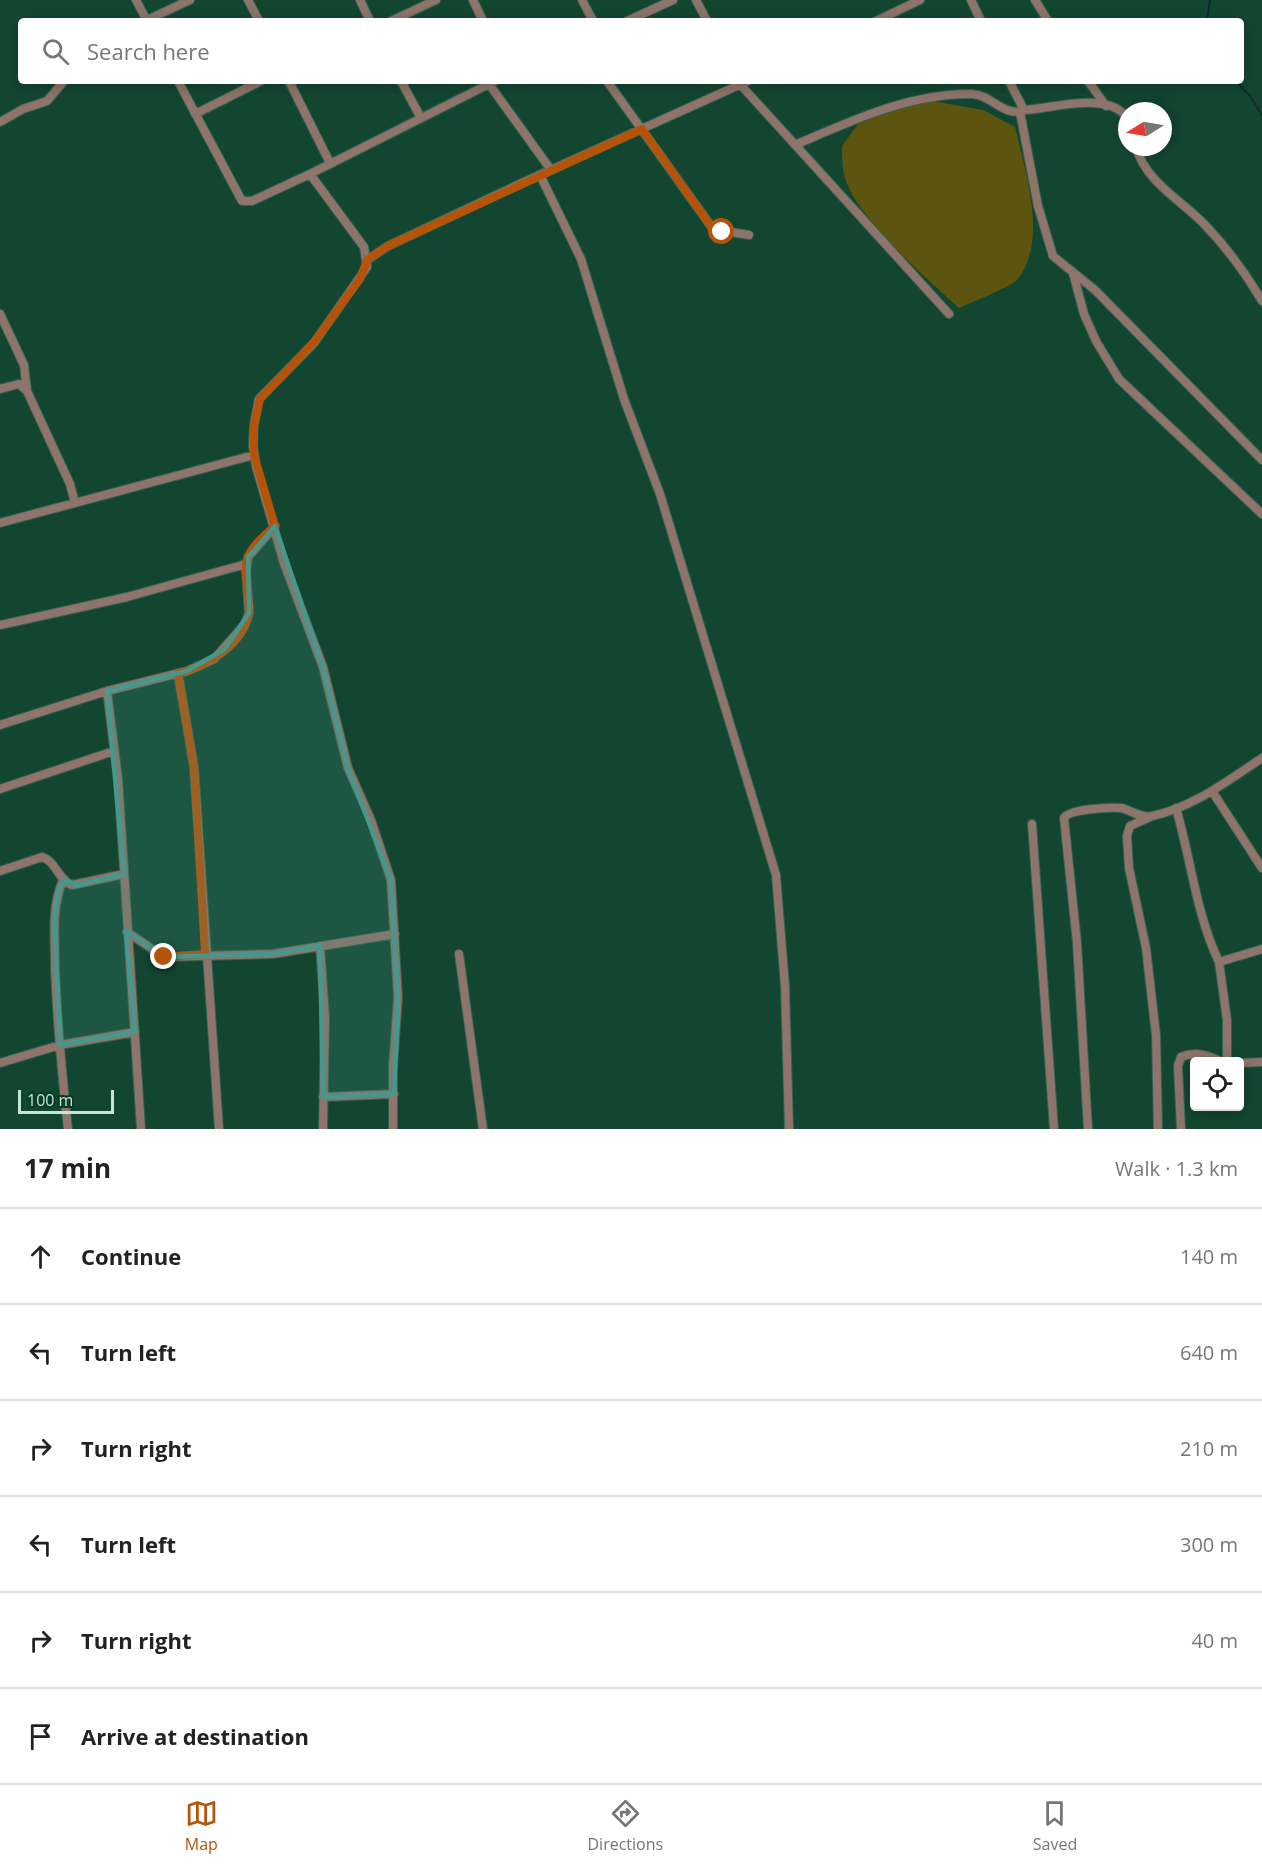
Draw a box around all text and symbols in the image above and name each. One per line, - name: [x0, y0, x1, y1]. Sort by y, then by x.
- search box: [18, 18, 1244, 84]
- icon: search: [39, 35, 72, 68]
- text: Search here: [87, 36, 210, 66]
- north arrow: [1118, 102, 1172, 156]
- route start: [708, 218, 734, 244]
- route end: [150, 943, 176, 969]
- map controls: [1190, 1057, 1244, 1111]
- button: locate: [1190, 1057, 1244, 1111]
- scale bar: [18, 1087, 114, 1114]
- text: 100 m: [27, 1089, 73, 1111]
- text: 17 min: [24, 1150, 111, 1186]
- text: Walk · 1.3 km: [1115, 1155, 1238, 1182]
- icon: ahead: [24, 1240, 57, 1273]
- text: Continue: [81, 1241, 181, 1271]
- text: 140 m: [1180, 1243, 1238, 1270]
- icon: left: [24, 1336, 57, 1369]
- text: Turn left: [81, 1337, 176, 1367]
- text: 640 m: [1180, 1339, 1238, 1366]
- icon: right: [24, 1432, 57, 1465]
- text: Turn right: [81, 1433, 192, 1463]
- text: 210 m: [1180, 1435, 1238, 1462]
- icon: left: [24, 1528, 57, 1561]
- text: Turn left: [81, 1529, 176, 1559]
- text: 300 m: [1180, 1531, 1238, 1558]
- icon: right: [24, 1624, 57, 1657]
- text: Turn right: [81, 1625, 192, 1655]
- text: 40 m: [1191, 1627, 1238, 1654]
- icon: arrive: [24, 1720, 57, 1753]
- text: Arrive at destination: [81, 1721, 309, 1751]
- tab: Map: [185, 1797, 218, 1855]
- tab: Directions: [587, 1797, 663, 1855]
- tab: Saved: [1033, 1797, 1077, 1855]

